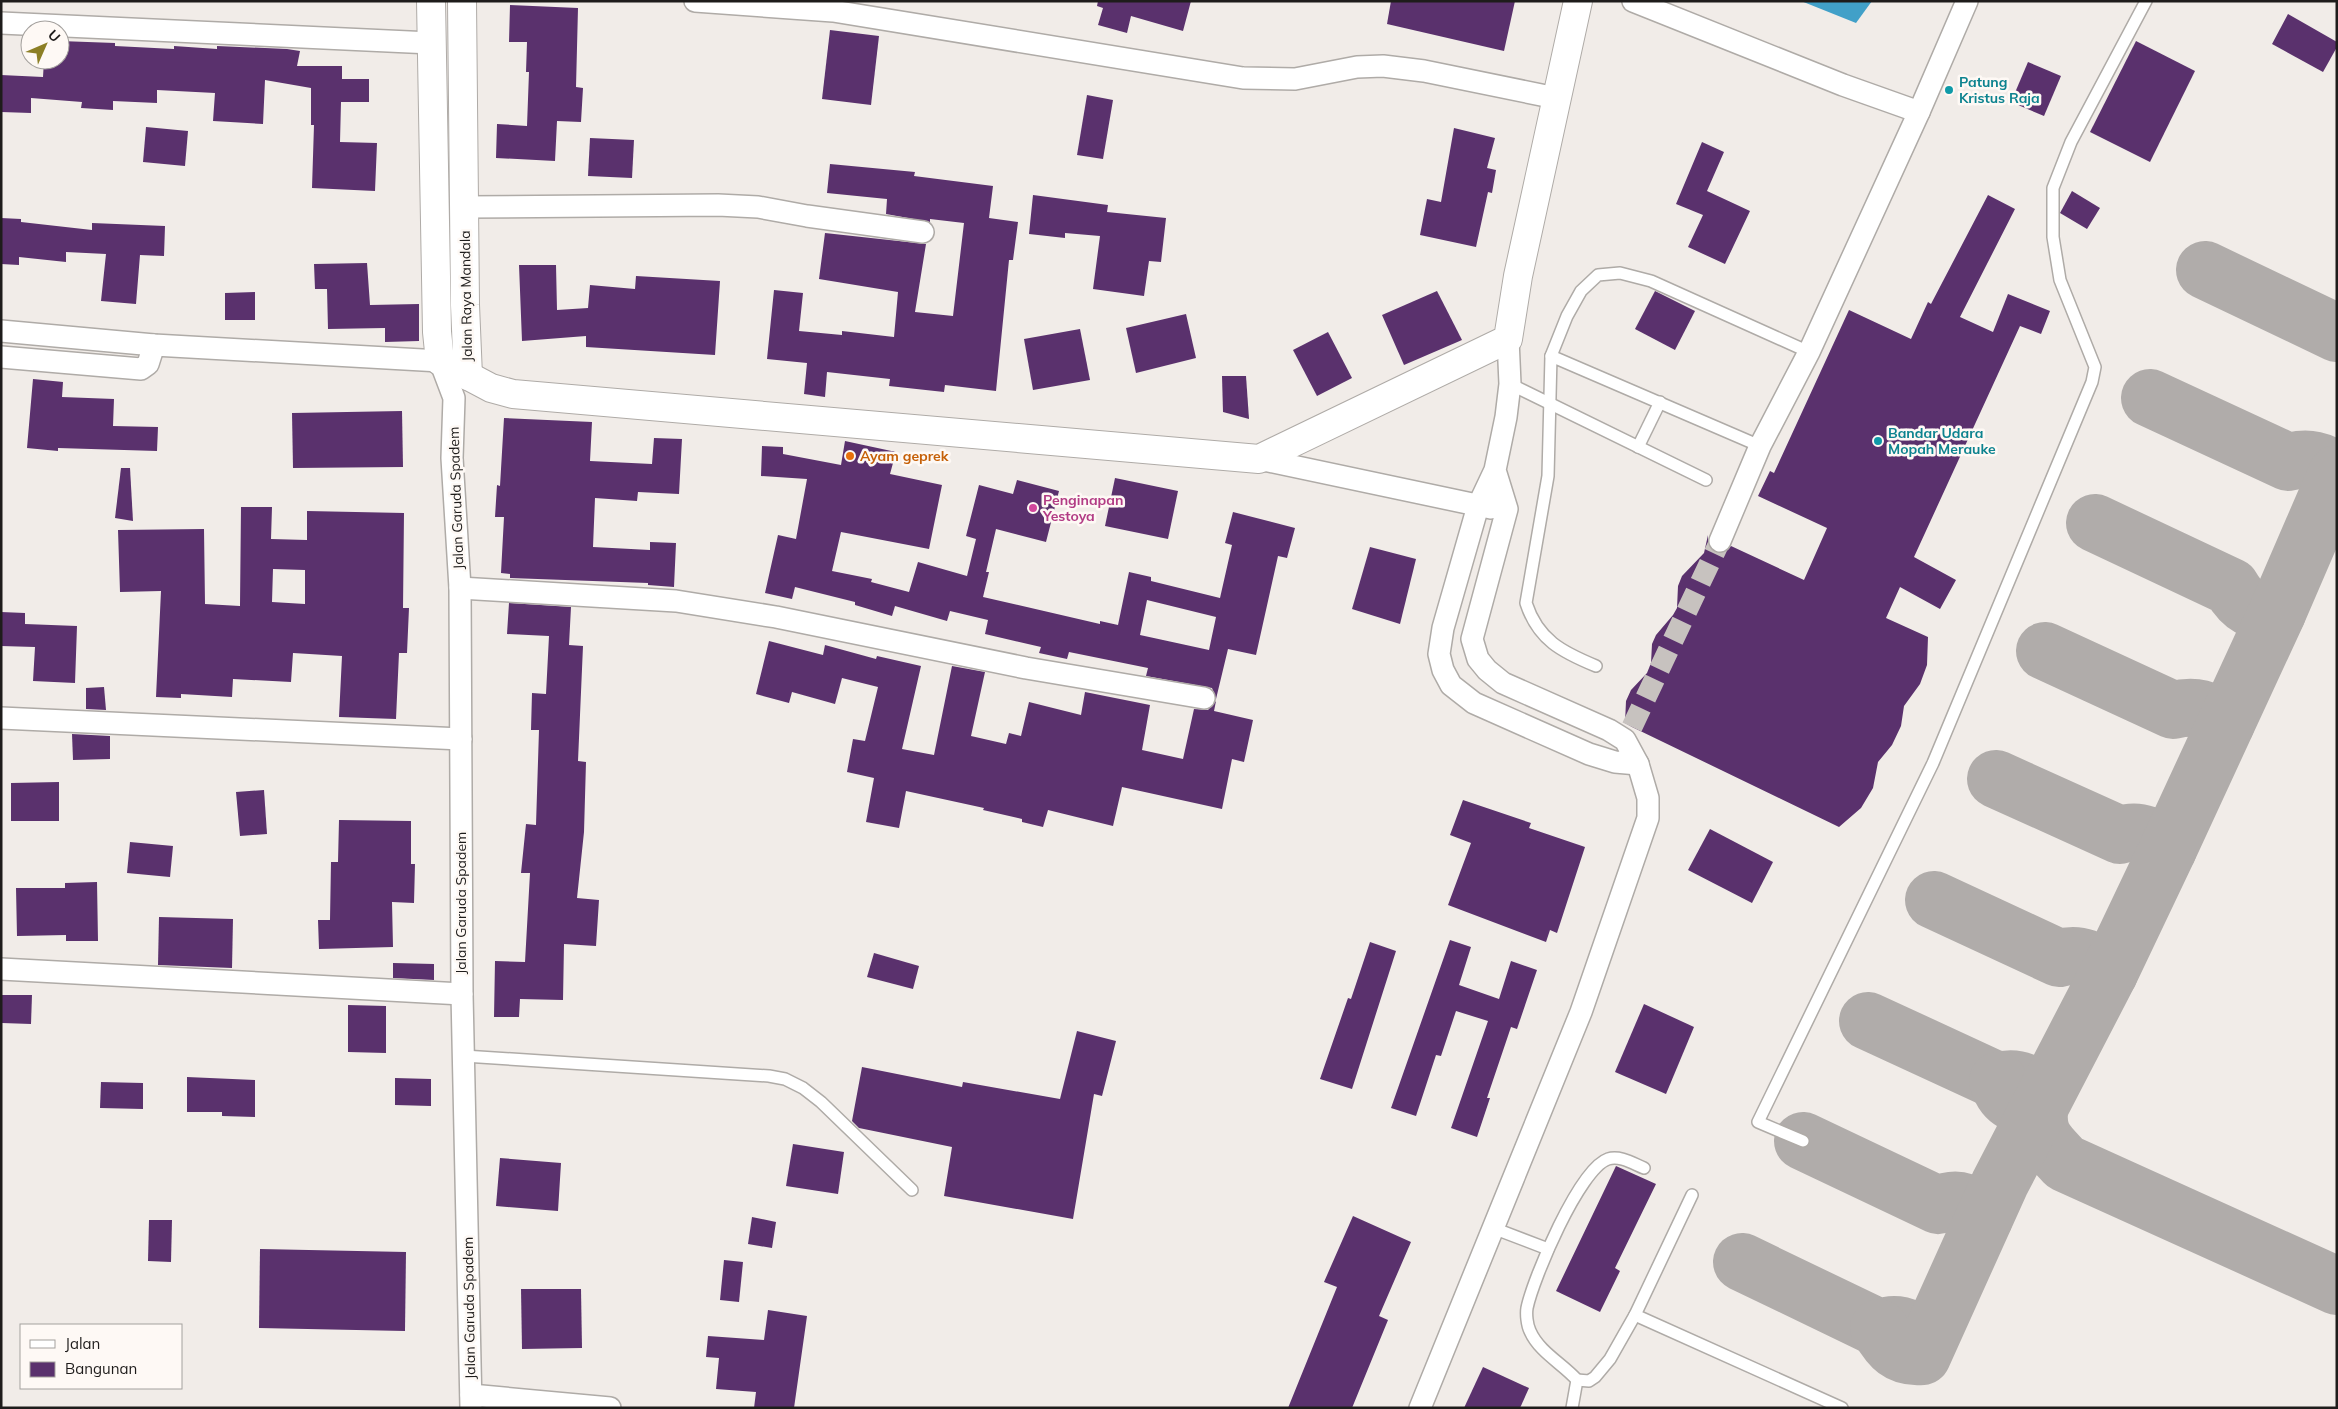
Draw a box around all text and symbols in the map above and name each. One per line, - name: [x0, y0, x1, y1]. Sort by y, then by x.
- north arrow: [20, 20, 70, 70]
- text: U: [44, 26, 64, 46]
- place label: Patung Kristus Raja: [1959, 73, 2040, 107]
- marker: Patung Kristus Raja: [1943, 84, 1955, 96]
- street label: Jalan Raya Mandala: [456, 230, 476, 362]
- place label: Bandar Udara Mopah Merauke: [1888, 424, 1996, 458]
- street label: Jalan Garuda Spadem: [445, 426, 467, 570]
- marker: Bandar Udara Mopah Merauke: [1872, 435, 1884, 447]
- place label: Ayam geprek: [860, 447, 949, 465]
- marker: Ayam geprek: [844, 450, 856, 462]
- place label: Penginapan Yestoya: [1042, 491, 1123, 525]
- marker: Penginapan Yestoya: [1027, 502, 1039, 514]
- street label: Jalan Garuda Spadem: [452, 832, 470, 974]
- street label: Jalan Garuda Spadem: [459, 1237, 479, 1379]
- legend: [20, 1324, 182, 1389]
- text: Jalan: [65, 1334, 100, 1353]
- text: Bangunan: [65, 1359, 137, 1378]

